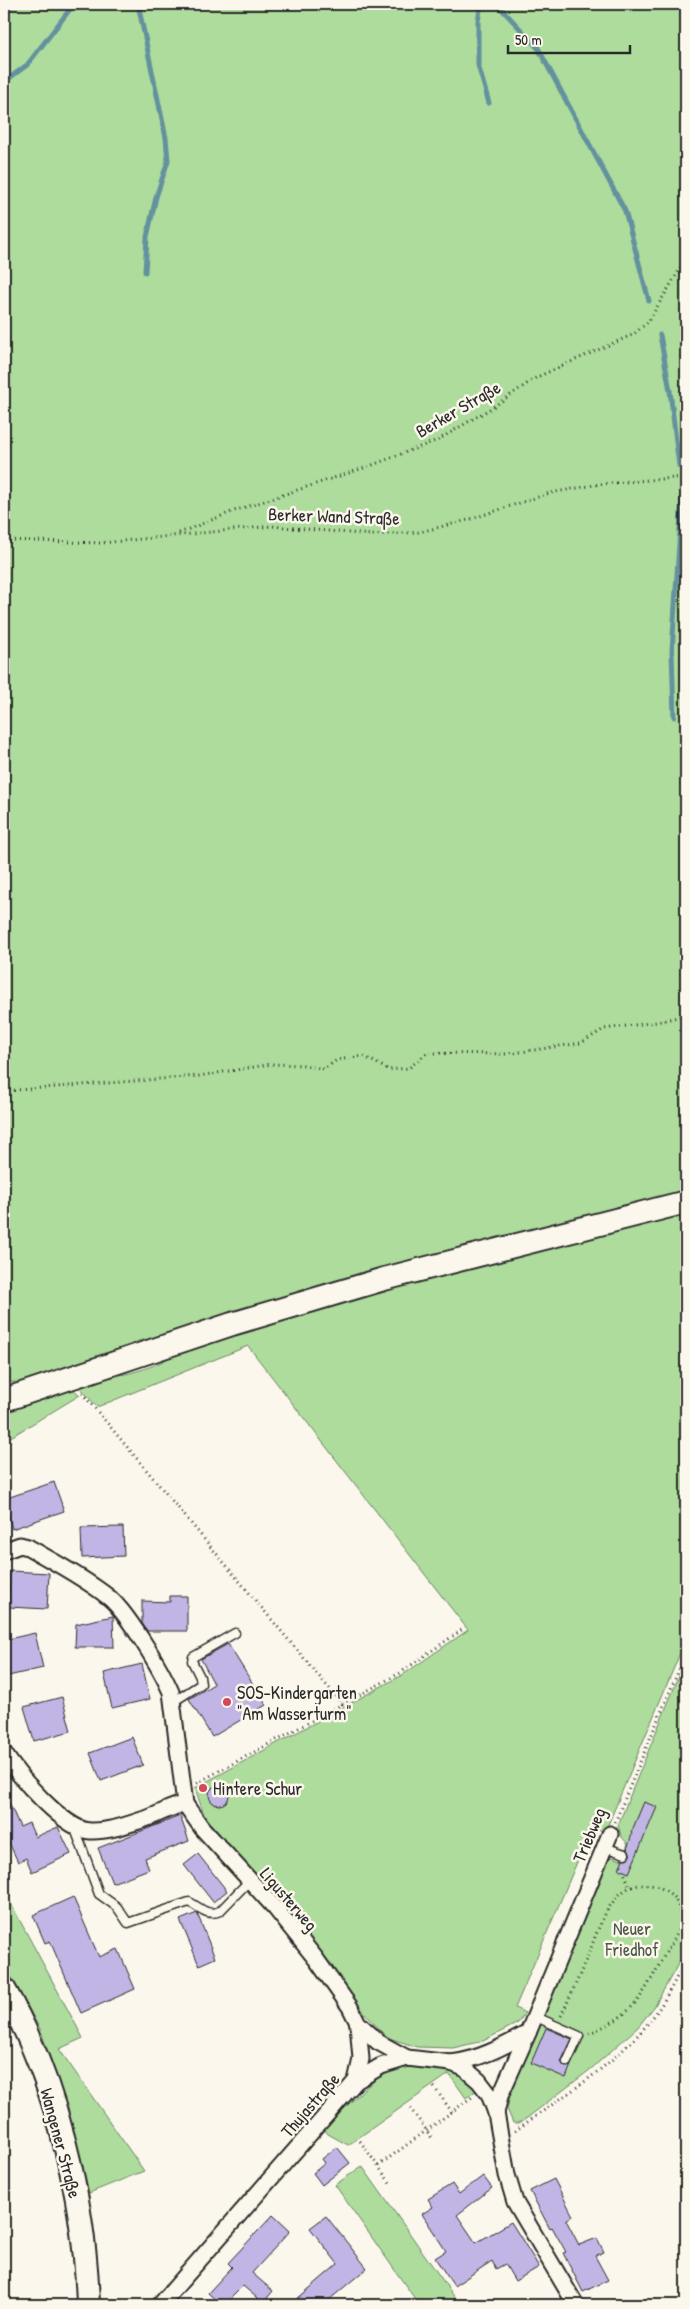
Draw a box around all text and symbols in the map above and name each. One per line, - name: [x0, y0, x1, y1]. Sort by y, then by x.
- scale bar: [508, 22, 630, 54]
- text: 50 m: [515, 29, 542, 50]
- street label: Berker Straße: [411, 375, 505, 443]
- street label: Berker Wand Straße: [268, 501, 400, 531]
- place label: SOS-Kindergarten "Am Wasserturm": [237, 1680, 357, 1726]
- marker: SOS-Kindergarten "Am Wasserturm": [221, 1696, 233, 1708]
- place label: Hintere Schur: [213, 1776, 302, 1801]
- marker: Hintere Schur: [197, 1782, 209, 1794]
- street label: Triebweg: [566, 1804, 612, 1866]
- street label: Ligusterweg: [254, 1862, 324, 1936]
- park label: Neuer Friedhof: [604, 1916, 659, 1962]
- street label: Thujastraße: [275, 2067, 345, 2143]
- street label: Wangener Straße: [34, 2085, 88, 2201]

